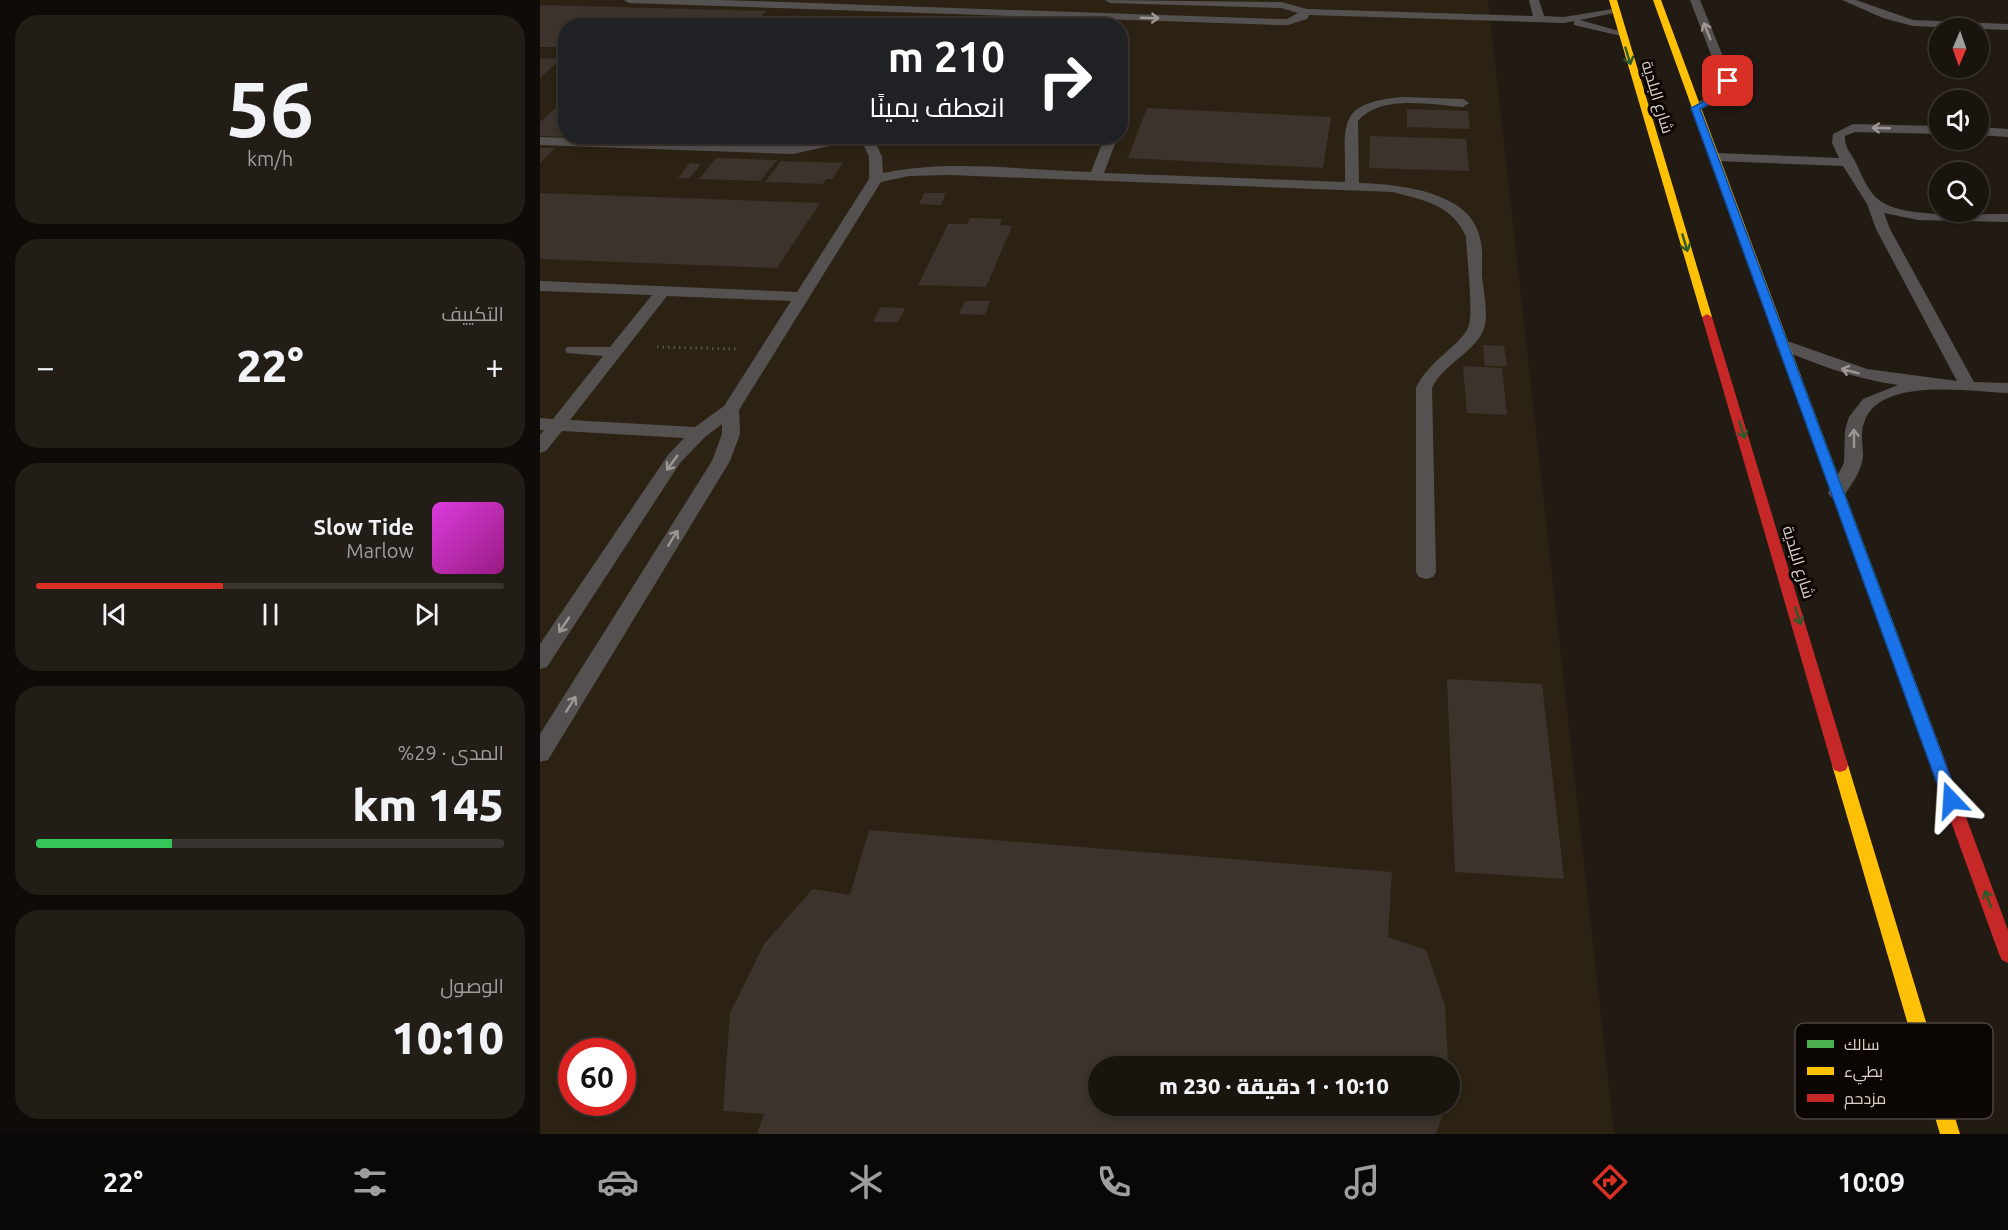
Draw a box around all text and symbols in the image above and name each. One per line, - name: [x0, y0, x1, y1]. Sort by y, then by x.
- one-way arrow: [1139, 12, 1159, 24]
- north arrow: [1929, 18, 1989, 78]
- map controls: [1929, 18, 1989, 222]
- one-way arrow: [1701, 22, 1712, 41]
- text: 210 m: [888, 33, 1005, 80]
- icon: right: [1026, 42, 1104, 120]
- one-way arrow: [1623, 46, 1634, 65]
- pin: [1702, 55, 1753, 106]
- street label: شارع البلدية: [1636, 58, 1678, 136]
- text: 56: [226, 64, 314, 152]
- icon: arrive: [1711, 64, 1744, 97]
- button: sound: [1929, 90, 1989, 150]
- text: انعطف يمينًا: [869, 92, 1005, 122]
- one-way arrow: [1872, 123, 1892, 134]
- text: km/h: [247, 147, 293, 170]
- button: search: [1929, 162, 1989, 222]
- one-way arrow: [1680, 233, 1691, 252]
- text: التكييف: [441, 302, 504, 325]
- text: 22°: [236, 340, 304, 391]
- text: −: [36, 348, 55, 385]
- text: +: [485, 348, 504, 385]
- one-way arrow: [1841, 364, 1860, 376]
- one-way arrow: [1737, 420, 1748, 439]
- one-way arrow: [1848, 429, 1860, 449]
- one-way arrow: [666, 455, 678, 471]
- text: Slow Tide: [314, 514, 414, 539]
- street label: شارع البلدية: [1777, 523, 1819, 601]
- one-way arrow: [668, 530, 680, 547]
- text: Marlow: [346, 539, 414, 562]
- icon: previous: [98, 598, 131, 631]
- icon: pause: [254, 598, 287, 631]
- icon: next: [410, 598, 443, 631]
- one-way arrow: [1793, 606, 1804, 625]
- one-way arrow: [558, 617, 570, 633]
- one-way arrow: [564, 695, 577, 712]
- text: المدى · 29%: [398, 741, 504, 764]
- position arrow: [1919, 768, 1983, 832]
- text: 145 km: [352, 779, 504, 830]
- one-way arrow: [1981, 890, 1992, 909]
- text: الوصول: [440, 974, 504, 997]
- text: 10:10: [391, 1012, 504, 1063]
- legend: [1795, 1023, 1993, 1119]
- text: سالك: [1844, 1035, 1879, 1053]
- speed limit sign: 60: [558, 1038, 636, 1116]
- text: بطيء: [1844, 1062, 1883, 1085]
- text: 10:10 · 1 دقيقة · 230 m: [1159, 1073, 1389, 1098]
- text: مزدحم: [1844, 1089, 1886, 1110]
- icon: filters: [349, 1161, 391, 1203]
- icon: car: [597, 1161, 639, 1203]
- icon: climate: [845, 1161, 887, 1203]
- icon: phone: [1093, 1161, 1135, 1203]
- icon: music: [1341, 1161, 1383, 1203]
- icon: directions: [1589, 1161, 1631, 1203]
- text: 22°: [103, 1167, 143, 1197]
- text: 10:09: [1837, 1167, 1905, 1197]

